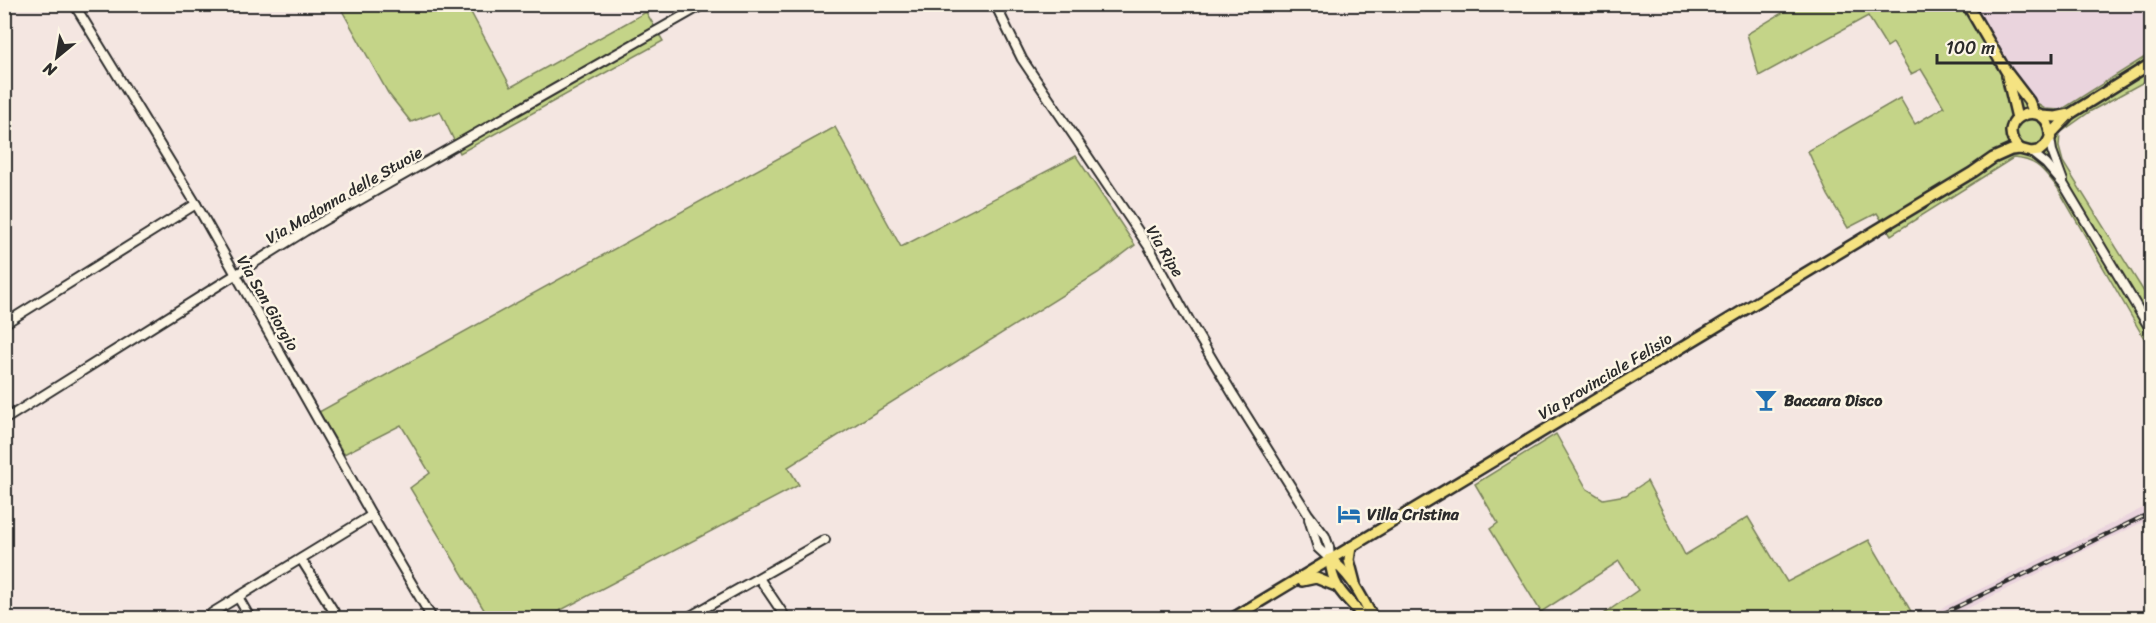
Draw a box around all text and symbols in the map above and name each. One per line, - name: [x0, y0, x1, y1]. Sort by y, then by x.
- north arrow: [27, 27, 87, 87]
- scale bar: [1937, 27, 2051, 65]
- text: 100 m: [1946, 32, 1995, 64]
- text: N: [37, 54, 63, 85]
- street label: Via Madonna delle Stuoie: [260, 138, 428, 252]
- street label: Via Ripe: [1138, 219, 1192, 283]
- street label: Via San Giorgio: [229, 250, 307, 356]
- street label: Via provinciale Felisio: [1532, 324, 1678, 428]
- place label: Baccara Disco: [1784, 386, 1883, 415]
- bar icon: Baccara Disco: [1753, 387, 1779, 413]
- place label: Villa Cristina: [1367, 500, 1460, 529]
- hotel icon: Villa Cristina: [1336, 501, 1362, 527]

